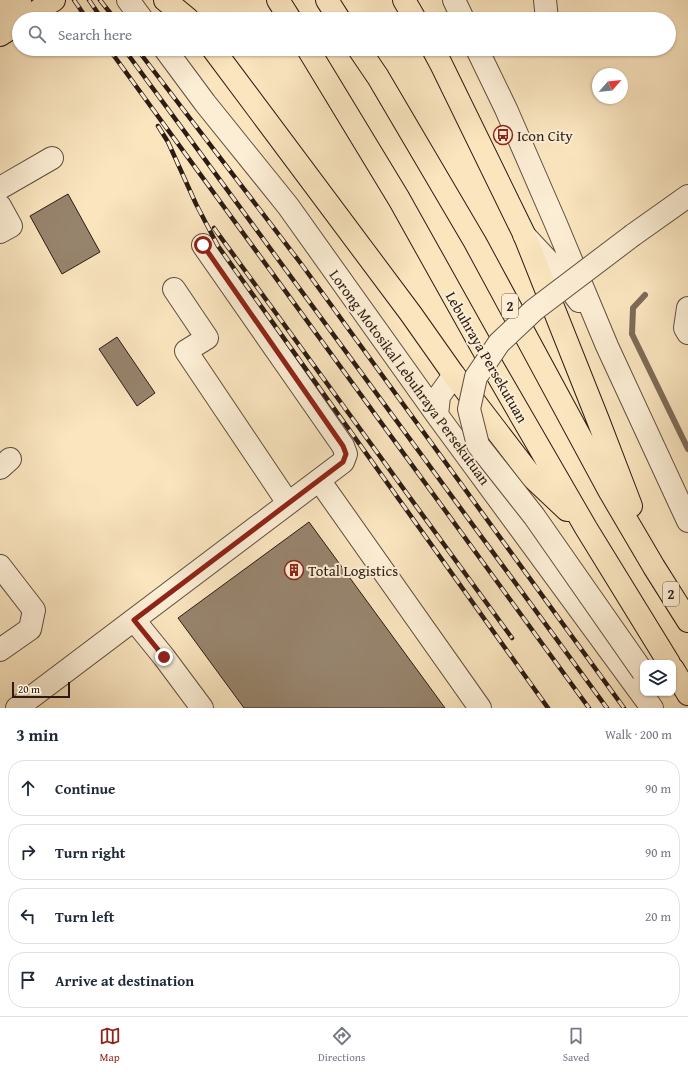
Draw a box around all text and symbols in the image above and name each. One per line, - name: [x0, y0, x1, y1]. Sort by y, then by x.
- search box: [12, 12, 676, 56]
- icon: search: [26, 23, 48, 45]
- text: Search here: [58, 24, 132, 45]
- north arrow: [592, 68, 628, 104]
- bus stop icon: Icon City: [492, 124, 514, 146]
- place label: Icon City: [517, 125, 573, 146]
- route start: [194, 236, 212, 254]
- street label: Lorong Motosikal Lebuhraya Persekutuan: [325, 265, 496, 489]
- street label: Lebuhraya Persekutuan: [441, 288, 533, 427]
- road number: 2: [502, 294, 518, 318]
- building icon: Total Logistics: [283, 559, 305, 581]
- place label: Total Logistics: [308, 560, 398, 581]
- road number: 2: [663, 582, 679, 606]
- route end: [155, 648, 173, 666]
- map controls: [640, 660, 676, 696]
- button: layers: [640, 660, 676, 696]
- scale bar: [12, 680, 70, 699]
- text: 20 m: [18, 681, 40, 697]
- text: 3 min: [16, 722, 58, 747]
- text: Walk · 200 m: [605, 725, 672, 744]
- icon: ahead: [17, 777, 39, 799]
- text: Continue: [55, 778, 116, 799]
- text: 90 m: [645, 779, 671, 798]
- icon: right: [17, 841, 39, 863]
- text: Turn right: [55, 842, 126, 863]
- text: 90 m: [645, 843, 671, 862]
- icon: left: [17, 905, 39, 927]
- text: Turn left: [55, 906, 114, 927]
- text: 20 m: [645, 907, 671, 926]
- icon: arrive: [17, 969, 39, 991]
- text: Arrive at destination: [55, 970, 194, 991]
- tab: Map: [99, 1025, 121, 1065]
- tab: Directions: [318, 1025, 365, 1065]
- tab: Saved: [563, 1025, 589, 1065]

